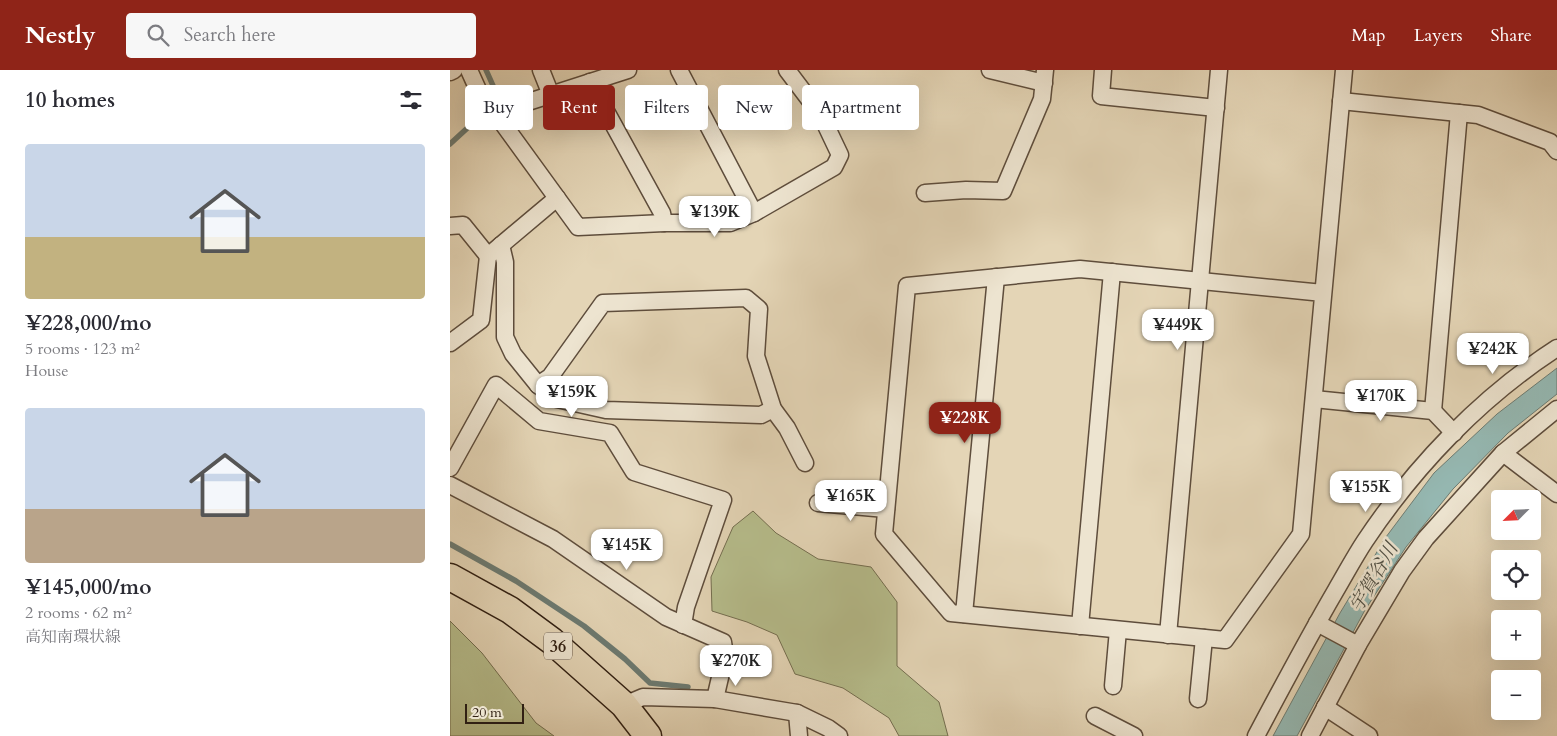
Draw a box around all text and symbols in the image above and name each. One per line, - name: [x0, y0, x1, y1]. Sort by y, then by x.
- search box: [126, 13, 476, 58]
- text: Nestly: [25, 19, 96, 52]
- icon: search: [144, 21, 172, 49]
- text: Search here: [184, 22, 276, 48]
- text: Map: [1351, 23, 1386, 48]
- text: Layers: [1414, 23, 1463, 48]
- text: Share: [1491, 23, 1532, 48]
- chip: Buy: [465, 85, 533, 130]
- chip: Rent: [543, 85, 615, 130]
- chip: Filters: [625, 85, 708, 130]
- chip: New: [718, 85, 792, 130]
- chip: Apartment: [802, 85, 919, 130]
- text: 10 homes: [25, 86, 115, 115]
- icon: filters: [397, 86, 425, 114]
- icon: home: [180, 176, 270, 266]
- pin: ¥139K: [680, 196, 750, 238]
- text: ¥139K: [690, 201, 740, 223]
- pin: ¥449K: [1143, 308, 1213, 351]
- text: ¥228,000/mo: [25, 309, 151, 338]
- text: ¥449K: [1153, 314, 1203, 336]
- pin: ¥242K: [1458, 332, 1528, 375]
- text: 5 rooms · 123 m²: [25, 338, 140, 360]
- text: ¥242K: [1468, 338, 1518, 360]
- text: House: [25, 360, 68, 382]
- pin: ¥159K: [537, 376, 607, 418]
- pin: ¥170K: [1346, 380, 1416, 422]
- text: ¥159K: [547, 381, 597, 403]
- text: ¥170K: [1356, 385, 1406, 407]
- pin: ¥228K: [930, 402, 1000, 444]
- text: ¥228K: [940, 407, 990, 429]
- icon: home: [180, 440, 270, 530]
- pin: ¥155K: [1331, 470, 1401, 513]
- text: ¥155K: [1341, 476, 1391, 498]
- pin: ¥165K: [816, 480, 886, 522]
- text: ¥165K: [826, 485, 876, 507]
- north arrow: [1491, 490, 1541, 540]
- map controls: [1491, 490, 1541, 720]
- pin: ¥145K: [592, 528, 662, 571]
- text: ¥145K: [602, 534, 652, 556]
- water label: 宇賀谷川: [1344, 536, 1405, 617]
- button: locate: [1491, 550, 1541, 600]
- text: ¥145,000/mo: [25, 573, 151, 602]
- text: 2 rooms · 62 m²: [25, 602, 132, 624]
- button: +: [1491, 610, 1541, 660]
- text: 高知南環状線: [25, 626, 121, 648]
- road number: 36: [544, 632, 572, 660]
- pin: ¥270K: [701, 644, 771, 687]
- text: ¥270K: [711, 650, 761, 672]
- button: −: [1491, 670, 1541, 720]
- scale bar: [465, 701, 524, 724]
- text: 20 m: [472, 703, 502, 722]

